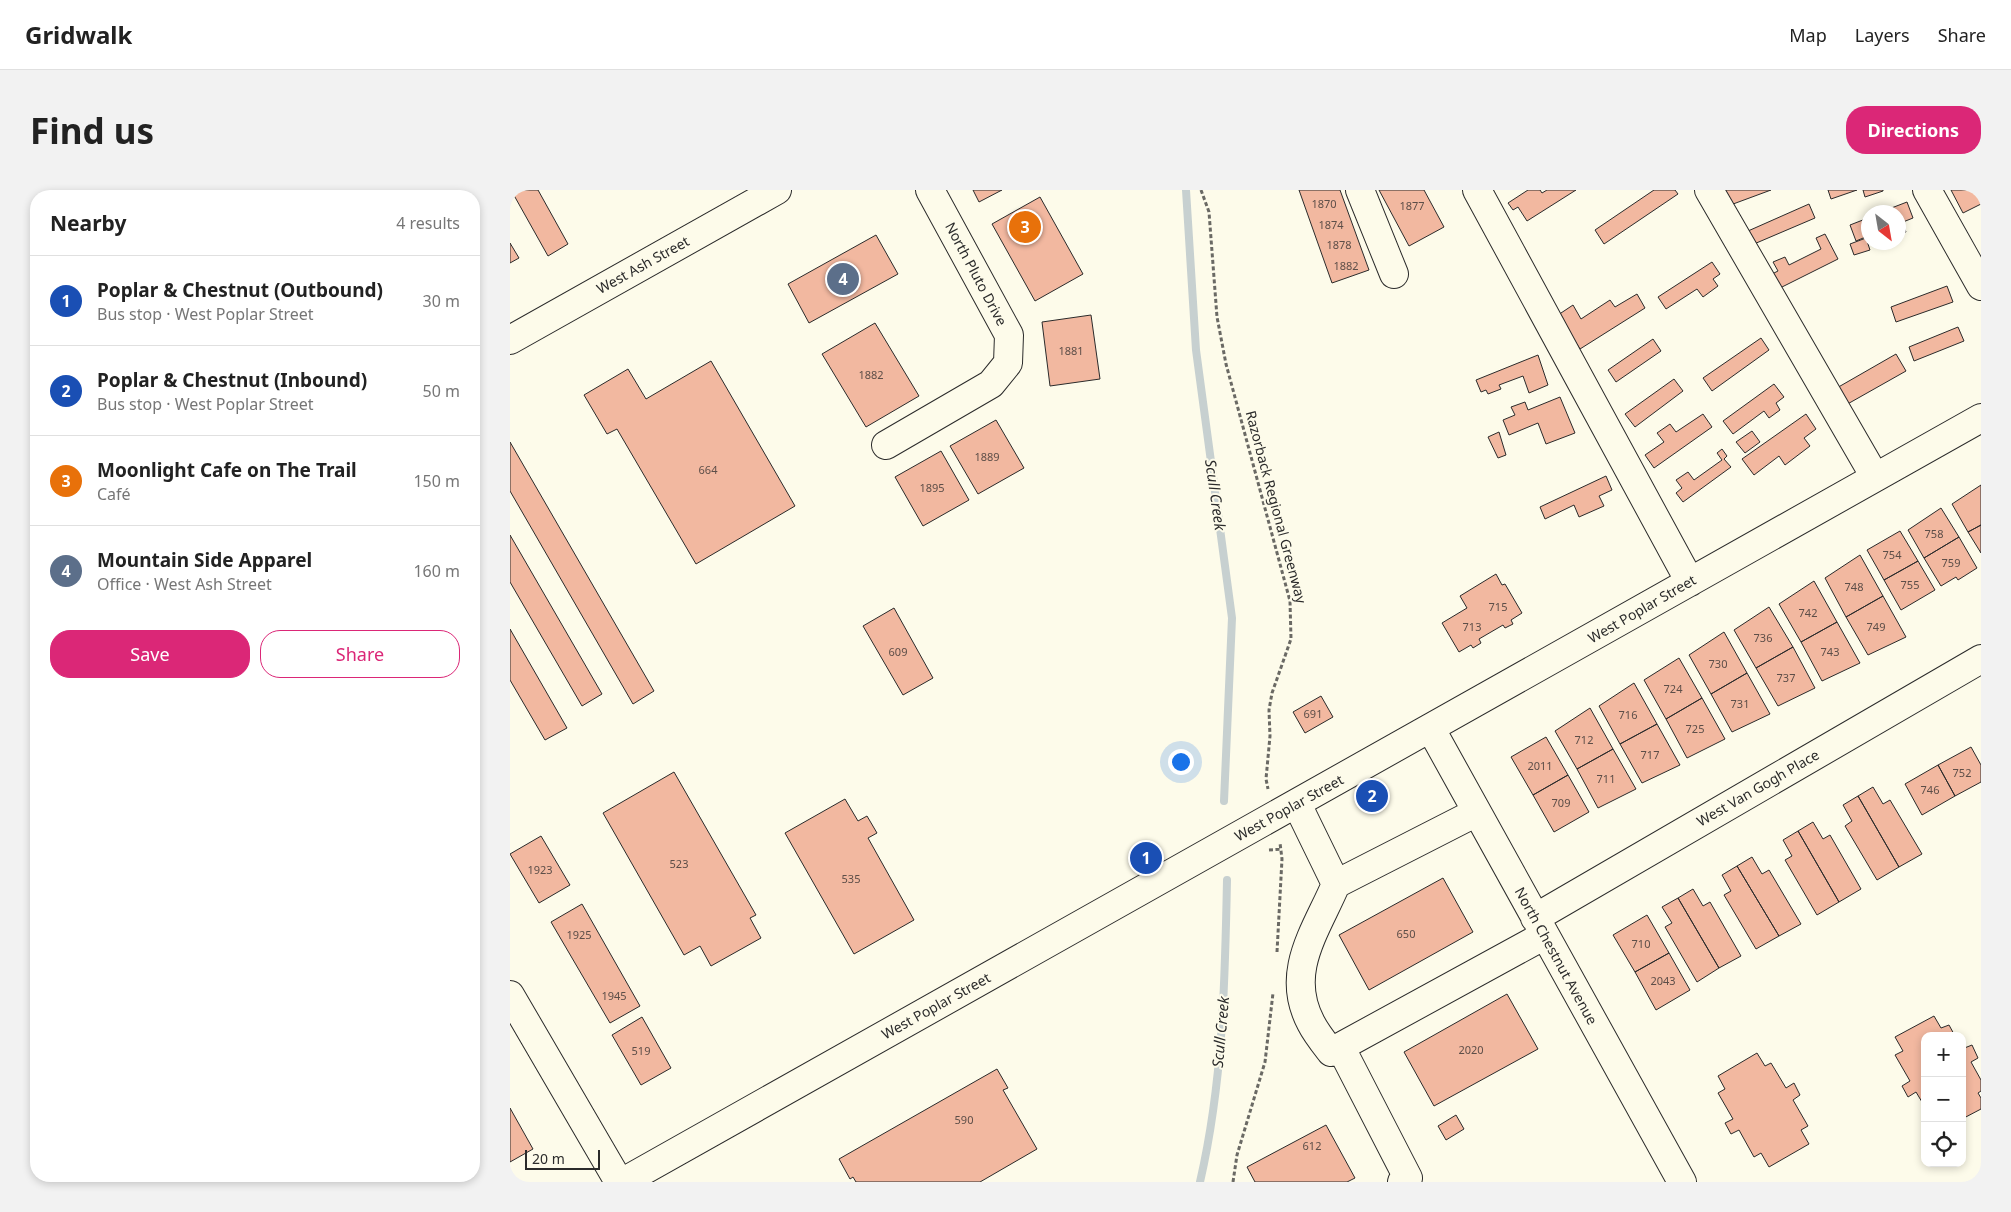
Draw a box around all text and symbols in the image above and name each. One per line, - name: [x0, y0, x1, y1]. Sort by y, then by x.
- text: Gridwalk: [25, 18, 132, 51]
- text: Map: [1789, 23, 1827, 47]
- text: Layers: [1855, 23, 1910, 47]
- text: Share: [1938, 23, 1986, 47]
- button: Directions: [1846, 106, 1981, 154]
- text: Find us: [30, 107, 154, 154]
- house number: 1870: [1311, 196, 1337, 211]
- house number: 1877: [1399, 198, 1425, 213]
- north arrow: [1861, 205, 1906, 250]
- pin: 3: [1009, 208, 1041, 246]
- text: Nearby: [50, 209, 126, 237]
- text: 4 results: [396, 212, 460, 234]
- house number: 1874: [1318, 217, 1344, 232]
- street label: North Pluto Drive: [941, 219, 1012, 329]
- street label: West Ash Street: [593, 231, 692, 298]
- house number: 1878: [1326, 237, 1352, 252]
- house number: 1882: [1333, 258, 1359, 273]
- pin: 4: [827, 260, 859, 298]
- text: Poplar & Chestnut (Outbound): [97, 277, 383, 303]
- text: 1: [61, 290, 71, 312]
- text: 30 m: [423, 290, 460, 312]
- text: Bus stop · West Poplar Street: [97, 303, 314, 325]
- house number: 1881: [1058, 343, 1084, 358]
- text: Poplar & Chestnut (Inbound): [97, 367, 367, 393]
- house number: 1882: [858, 367, 884, 382]
- text: 2: [61, 380, 71, 402]
- text: 50 m: [423, 380, 460, 402]
- text: Bus stop · West Poplar Street: [97, 393, 314, 415]
- street label: Razorback Regional Greenway: [1242, 408, 1312, 606]
- house number: 1889: [974, 449, 1000, 464]
- text: Moonlight Cafe on The Trail: [97, 457, 357, 483]
- water label: Scull Creek: [1201, 458, 1231, 532]
- house number: 664: [699, 462, 718, 477]
- text: 3: [61, 470, 71, 492]
- text: 150 m: [413, 470, 460, 492]
- house number: 1895: [919, 480, 945, 495]
- text: Café: [97, 483, 131, 505]
- house number: 758: [1925, 526, 1943, 541]
- text: Mountain Side Apparel: [97, 547, 312, 573]
- house number: 754: [1883, 547, 1902, 562]
- house number: 759: [1942, 555, 1960, 570]
- text: 4: [61, 560, 71, 582]
- text: 160 m: [413, 560, 460, 582]
- street label: West Poplar Street: [1584, 570, 1699, 647]
- text: Office · West Ash Street: [97, 573, 272, 595]
- house number: 755: [1901, 577, 1919, 592]
- house number: 748: [1845, 579, 1863, 594]
- house number: 715: [1489, 599, 1507, 614]
- house number: 742: [1799, 605, 1817, 620]
- house number: 713: [1463, 619, 1481, 634]
- house number: 749: [1867, 619, 1885, 634]
- button: Save: [50, 630, 250, 678]
- button: Share: [260, 630, 460, 678]
- house number: 736: [1754, 630, 1772, 645]
- house number: 609: [889, 644, 907, 659]
- house number: 743: [1821, 644, 1839, 659]
- house number: 730: [1709, 656, 1727, 671]
- house number: 737: [1777, 670, 1795, 685]
- house number: 724: [1664, 681, 1683, 696]
- house number: 731: [1731, 696, 1749, 711]
- house number: 691: [1304, 706, 1322, 721]
- house number: 716: [1619, 707, 1637, 722]
- house number: 725: [1686, 721, 1704, 736]
- house number: 712: [1575, 732, 1593, 747]
- street label: West Van Gogh Place: [1693, 745, 1823, 830]
- house number: 717: [1641, 747, 1659, 762]
- your location: [1168, 749, 1194, 775]
- house number: 2011: [1527, 758, 1553, 773]
- house number: 752: [1953, 765, 1971, 780]
- street label: West Poplar Street: [1231, 770, 1347, 845]
- house number: 711: [1597, 771, 1615, 786]
- pin: 2: [1356, 777, 1388, 815]
- house number: 746: [1921, 782, 1939, 797]
- house number: 709: [1552, 795, 1570, 810]
- pin: 1: [1130, 839, 1162, 877]
- house number: 523: [670, 856, 688, 871]
- house number: 1923: [527, 862, 553, 877]
- house number: 535: [842, 871, 860, 886]
- street label: North Chestnut Avenue: [1511, 884, 1602, 1028]
- house number: 650: [1397, 926, 1415, 941]
- house number: 1925: [566, 927, 592, 942]
- house number: 710: [1632, 936, 1650, 951]
- street label: West Poplar Street: [878, 968, 994, 1043]
- house number: 2043: [1650, 973, 1676, 988]
- house number: 1945: [601, 988, 627, 1003]
- water label: Scull Creek: [1207, 995, 1233, 1068]
- map controls: [1921, 1032, 1966, 1167]
- button: +: [1921, 1032, 1966, 1077]
- house number: 2020: [1458, 1042, 1484, 1057]
- house number: 519: [632, 1043, 650, 1058]
- button: −: [1921, 1077, 1966, 1122]
- house number: 590: [955, 1112, 973, 1127]
- button: locate: [1921, 1122, 1966, 1167]
- house number: 612: [1303, 1138, 1321, 1153]
- scale bar: [525, 1147, 600, 1170]
- text: 20 m: [532, 1149, 565, 1168]

